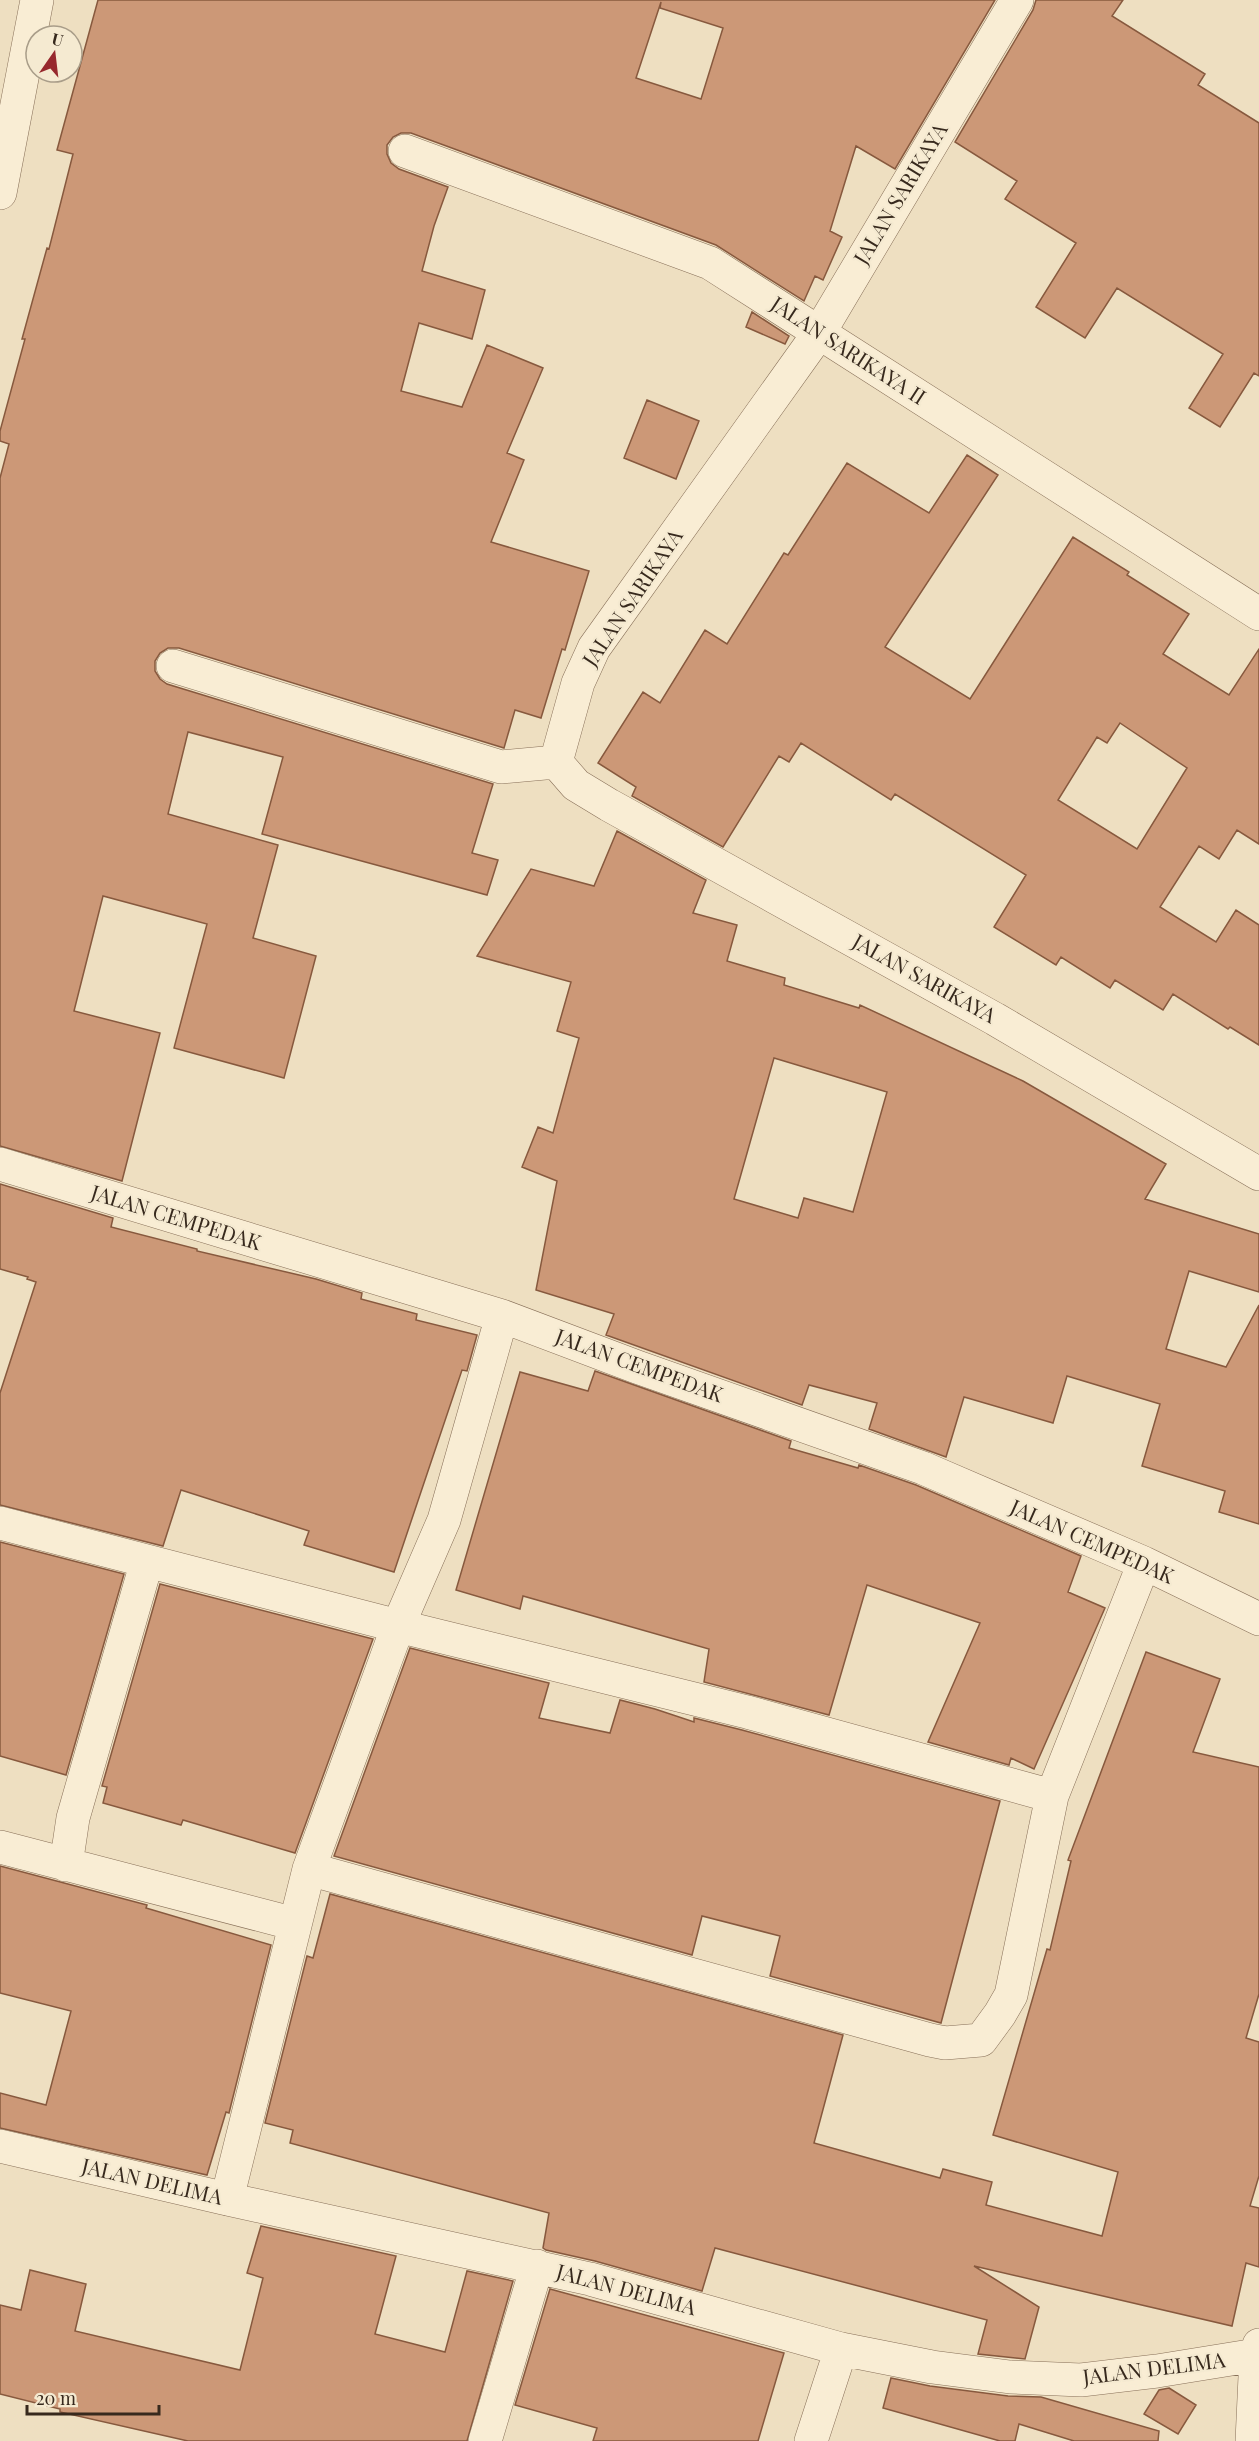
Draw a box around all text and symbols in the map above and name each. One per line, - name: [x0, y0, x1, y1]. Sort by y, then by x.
- north arrow: [24, 24, 84, 84]
- text: U: [50, 27, 66, 50]
- street label: JALAN SARIKAYA: [846, 117, 953, 270]
- street label: JALAN SARIKAYA II: [765, 288, 932, 410]
- street label: JALAN SARIKAYA: [574, 522, 688, 672]
- street label: JALAN SARIKAYA: [847, 926, 1002, 1029]
- street label: JALAN CEMPEDAK: [87, 1177, 265, 1255]
- street label: JALAN CEMPEDAK: [551, 1320, 728, 1408]
- street label: JALAN CEMPEDAK: [1006, 1491, 1179, 1589]
- street label: JALAN DELIMA: [78, 2150, 226, 2210]
- street label: JALAN DELIMA: [553, 2256, 700, 2320]
- street label: JALAN DELIMA: [1080, 2344, 1227, 2390]
- scale bar: [27, 2378, 159, 2416]
- text: 20 m: [36, 2386, 76, 2410]

